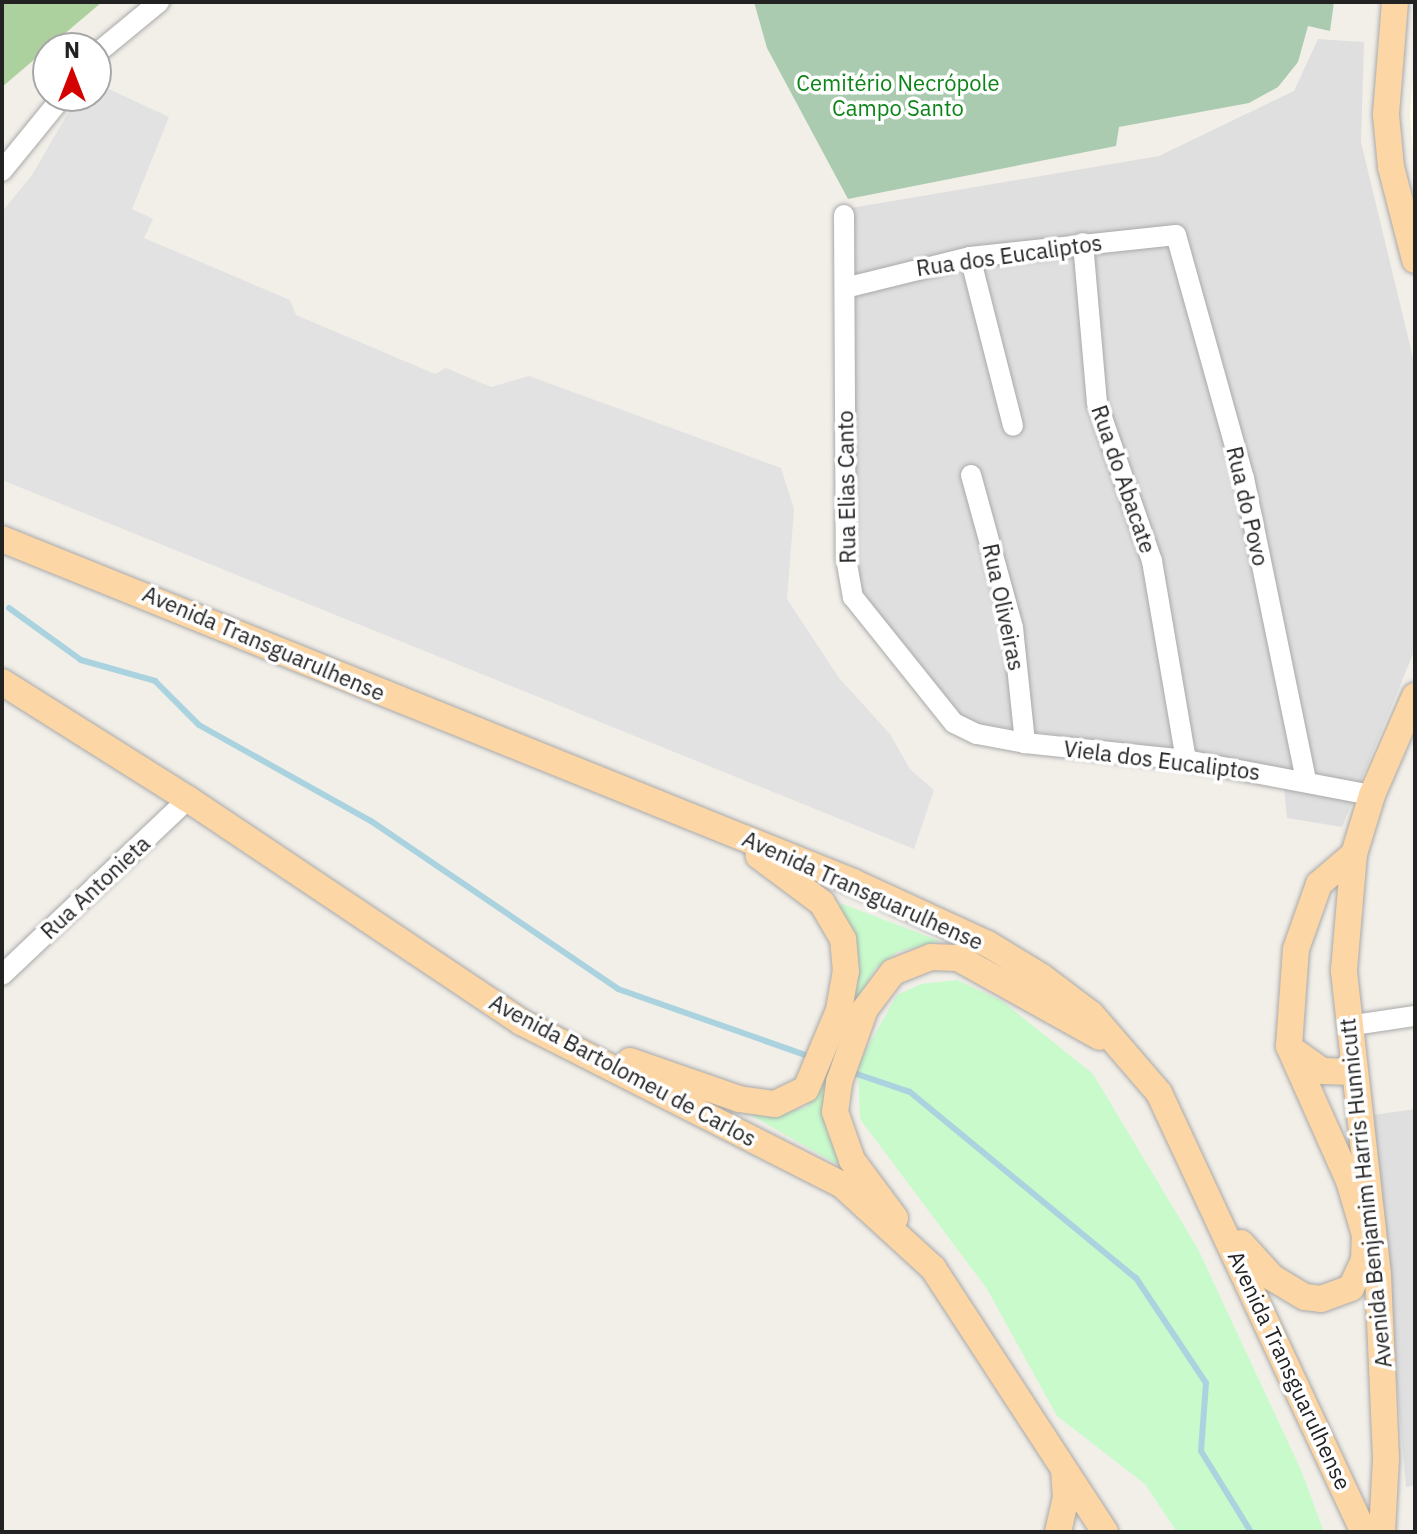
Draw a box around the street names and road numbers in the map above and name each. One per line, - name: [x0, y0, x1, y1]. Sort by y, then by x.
- street label: Rua dos Eucaliptos: [914, 229, 1104, 281]
- street label: Rua do Abacate: [1086, 401, 1162, 557]
- street label: Rua Elias Canto: [831, 410, 861, 564]
- street label: Rua do Povo: [1221, 444, 1275, 568]
- street label: Rua Oliveiras: [978, 541, 1030, 673]
- street label: Avenida Transguarulhense: [139, 580, 389, 706]
- street label: Viela dos Eucaliptos: [1062, 735, 1262, 785]
- street label: Avenida Transguarulhense: [739, 825, 987, 955]
- street label: Rua Antonieta: [35, 830, 155, 944]
- street label: Avenida Bartolomeu de Carlos: [485, 988, 761, 1152]
- street label: Avenida Benjamim Harris Hunnicutt: [1333, 1017, 1397, 1369]
- street label: Avenida Transguarulhense: [1223, 1246, 1357, 1494]

